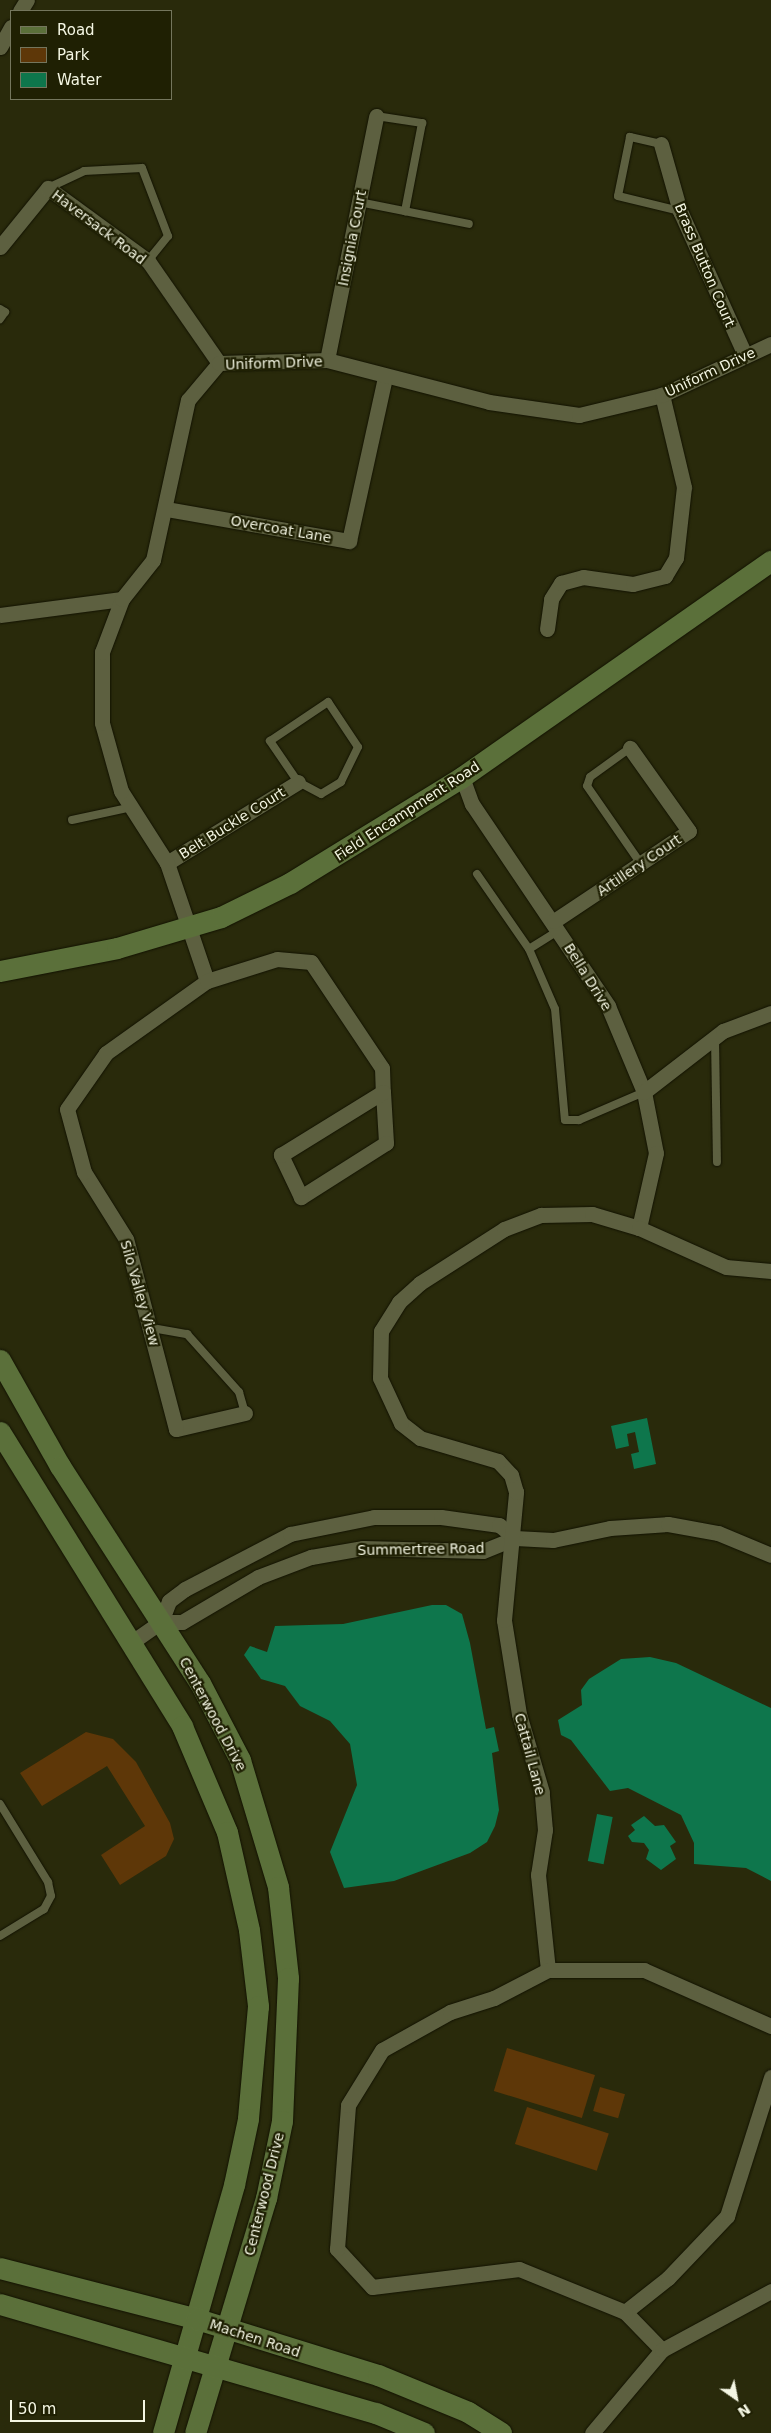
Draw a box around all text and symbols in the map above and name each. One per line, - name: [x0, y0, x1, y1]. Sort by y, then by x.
- legend: [10, 10, 172, 100]
- text: Road: [57, 21, 95, 39]
- text: Park: [57, 46, 89, 64]
- text: Water: [57, 71, 101, 89]
- street label: Haversack Road: [49, 186, 149, 268]
- street label: Insignia Court: [334, 189, 370, 287]
- street label: Brass Button Court: [671, 201, 739, 329]
- street label: Uniform Drive: [662, 344, 758, 400]
- street label: Uniform Drive: [225, 353, 323, 373]
- street label: Overcoat Lane: [229, 512, 333, 546]
- street label: Field Encampment Road: [331, 758, 483, 864]
- street label: Belt Buckle Court: [176, 784, 288, 862]
- street label: Artillery Court: [594, 831, 684, 899]
- street label: Bella Drive: [561, 940, 615, 1014]
- street label: Silo Valley View: [117, 1238, 163, 1348]
- street label: Summertree Road: [357, 1539, 485, 1559]
- street label: Centerwood Drive: [176, 1654, 250, 1774]
- street label: Cattail Lane: [511, 1711, 549, 1797]
- street label: Centerwood Drive: [241, 2131, 287, 2257]
- street label: Machen Road: [208, 2315, 302, 2361]
- north arrow: [711, 2373, 761, 2423]
- scale bar: [12, 2390, 148, 2422]
- text: 50 m: [18, 2400, 56, 2418]
- text: N: [735, 2401, 753, 2420]

